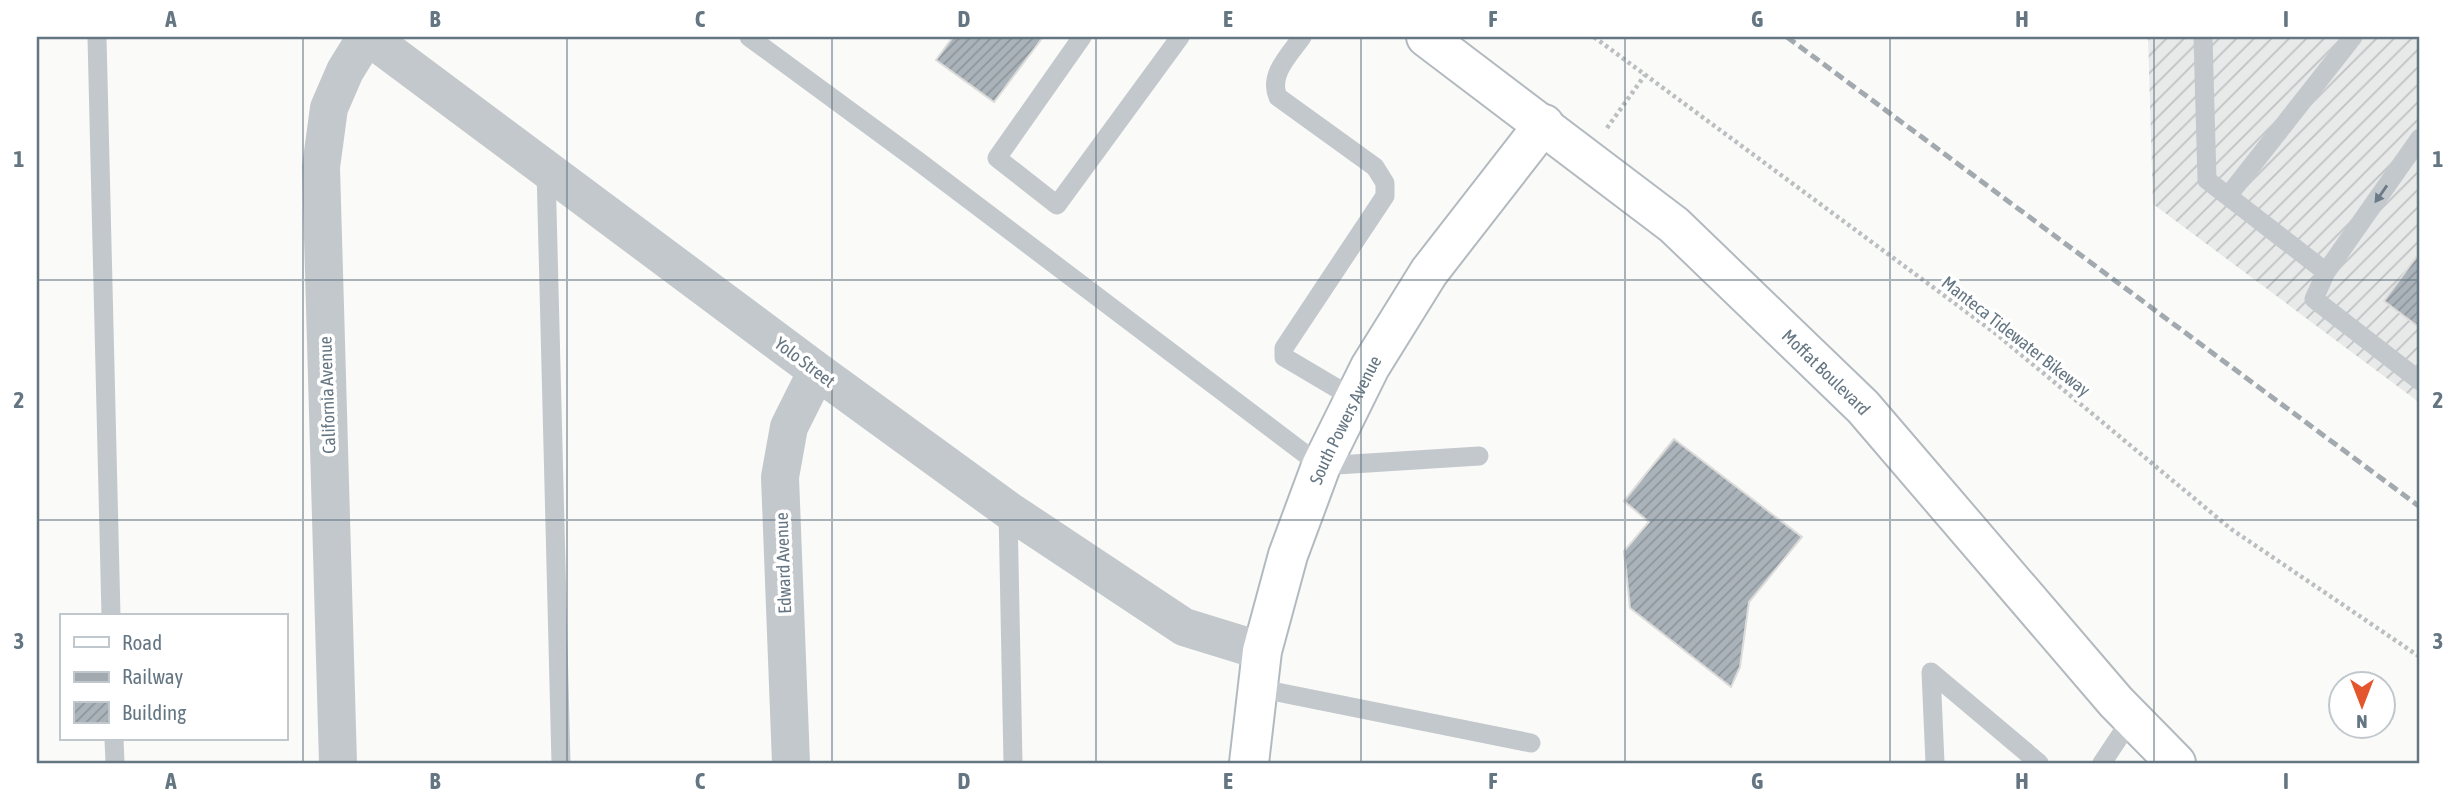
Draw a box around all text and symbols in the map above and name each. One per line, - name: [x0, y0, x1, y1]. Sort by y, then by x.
- text: A: [164, 6, 177, 32]
- text: B: [430, 6, 441, 32]
- text: C: [695, 6, 706, 32]
- text: D: [958, 6, 971, 32]
- text: E: [1223, 6, 1233, 32]
- text: F: [1488, 6, 1498, 32]
- text: G: [1751, 6, 1763, 32]
- text: H: [2015, 6, 2029, 32]
- text: I: [2283, 6, 2289, 32]
- text: 1: [14, 146, 25, 172]
- text: 1: [2433, 146, 2444, 172]
- one-way arrow: [2374, 185, 2388, 203]
- street label: Manteca Tidewater Bikeway: [1938, 272, 2094, 400]
- street label: Moffat Boulevard: [1778, 325, 1875, 419]
- street label: Yolo Street: [771, 332, 839, 392]
- street label: California Avenue: [314, 336, 340, 454]
- street label: South Powers Avenue: [1305, 351, 1385, 487]
- text: 2: [14, 387, 24, 413]
- text: 2: [2433, 387, 2443, 413]
- street label: Edward Avenue: [771, 512, 795, 614]
- legend: [60, 614, 287, 740]
- text: 3: [14, 628, 24, 654]
- text: 3: [2433, 628, 2443, 654]
- text: Road: [122, 630, 162, 654]
- text: Railway: [122, 664, 184, 688]
- north arrow: [2328, 670, 2398, 740]
- text: Building: [122, 700, 186, 724]
- text: N: [2356, 711, 2368, 733]
- text: A: [164, 768, 177, 794]
- text: B: [430, 768, 441, 794]
- text: C: [695, 768, 706, 794]
- text: D: [958, 768, 971, 794]
- text: E: [1223, 768, 1233, 794]
- text: F: [1488, 768, 1498, 794]
- text: G: [1751, 768, 1763, 794]
- text: H: [2015, 768, 2029, 794]
- text: I: [2283, 768, 2289, 794]

